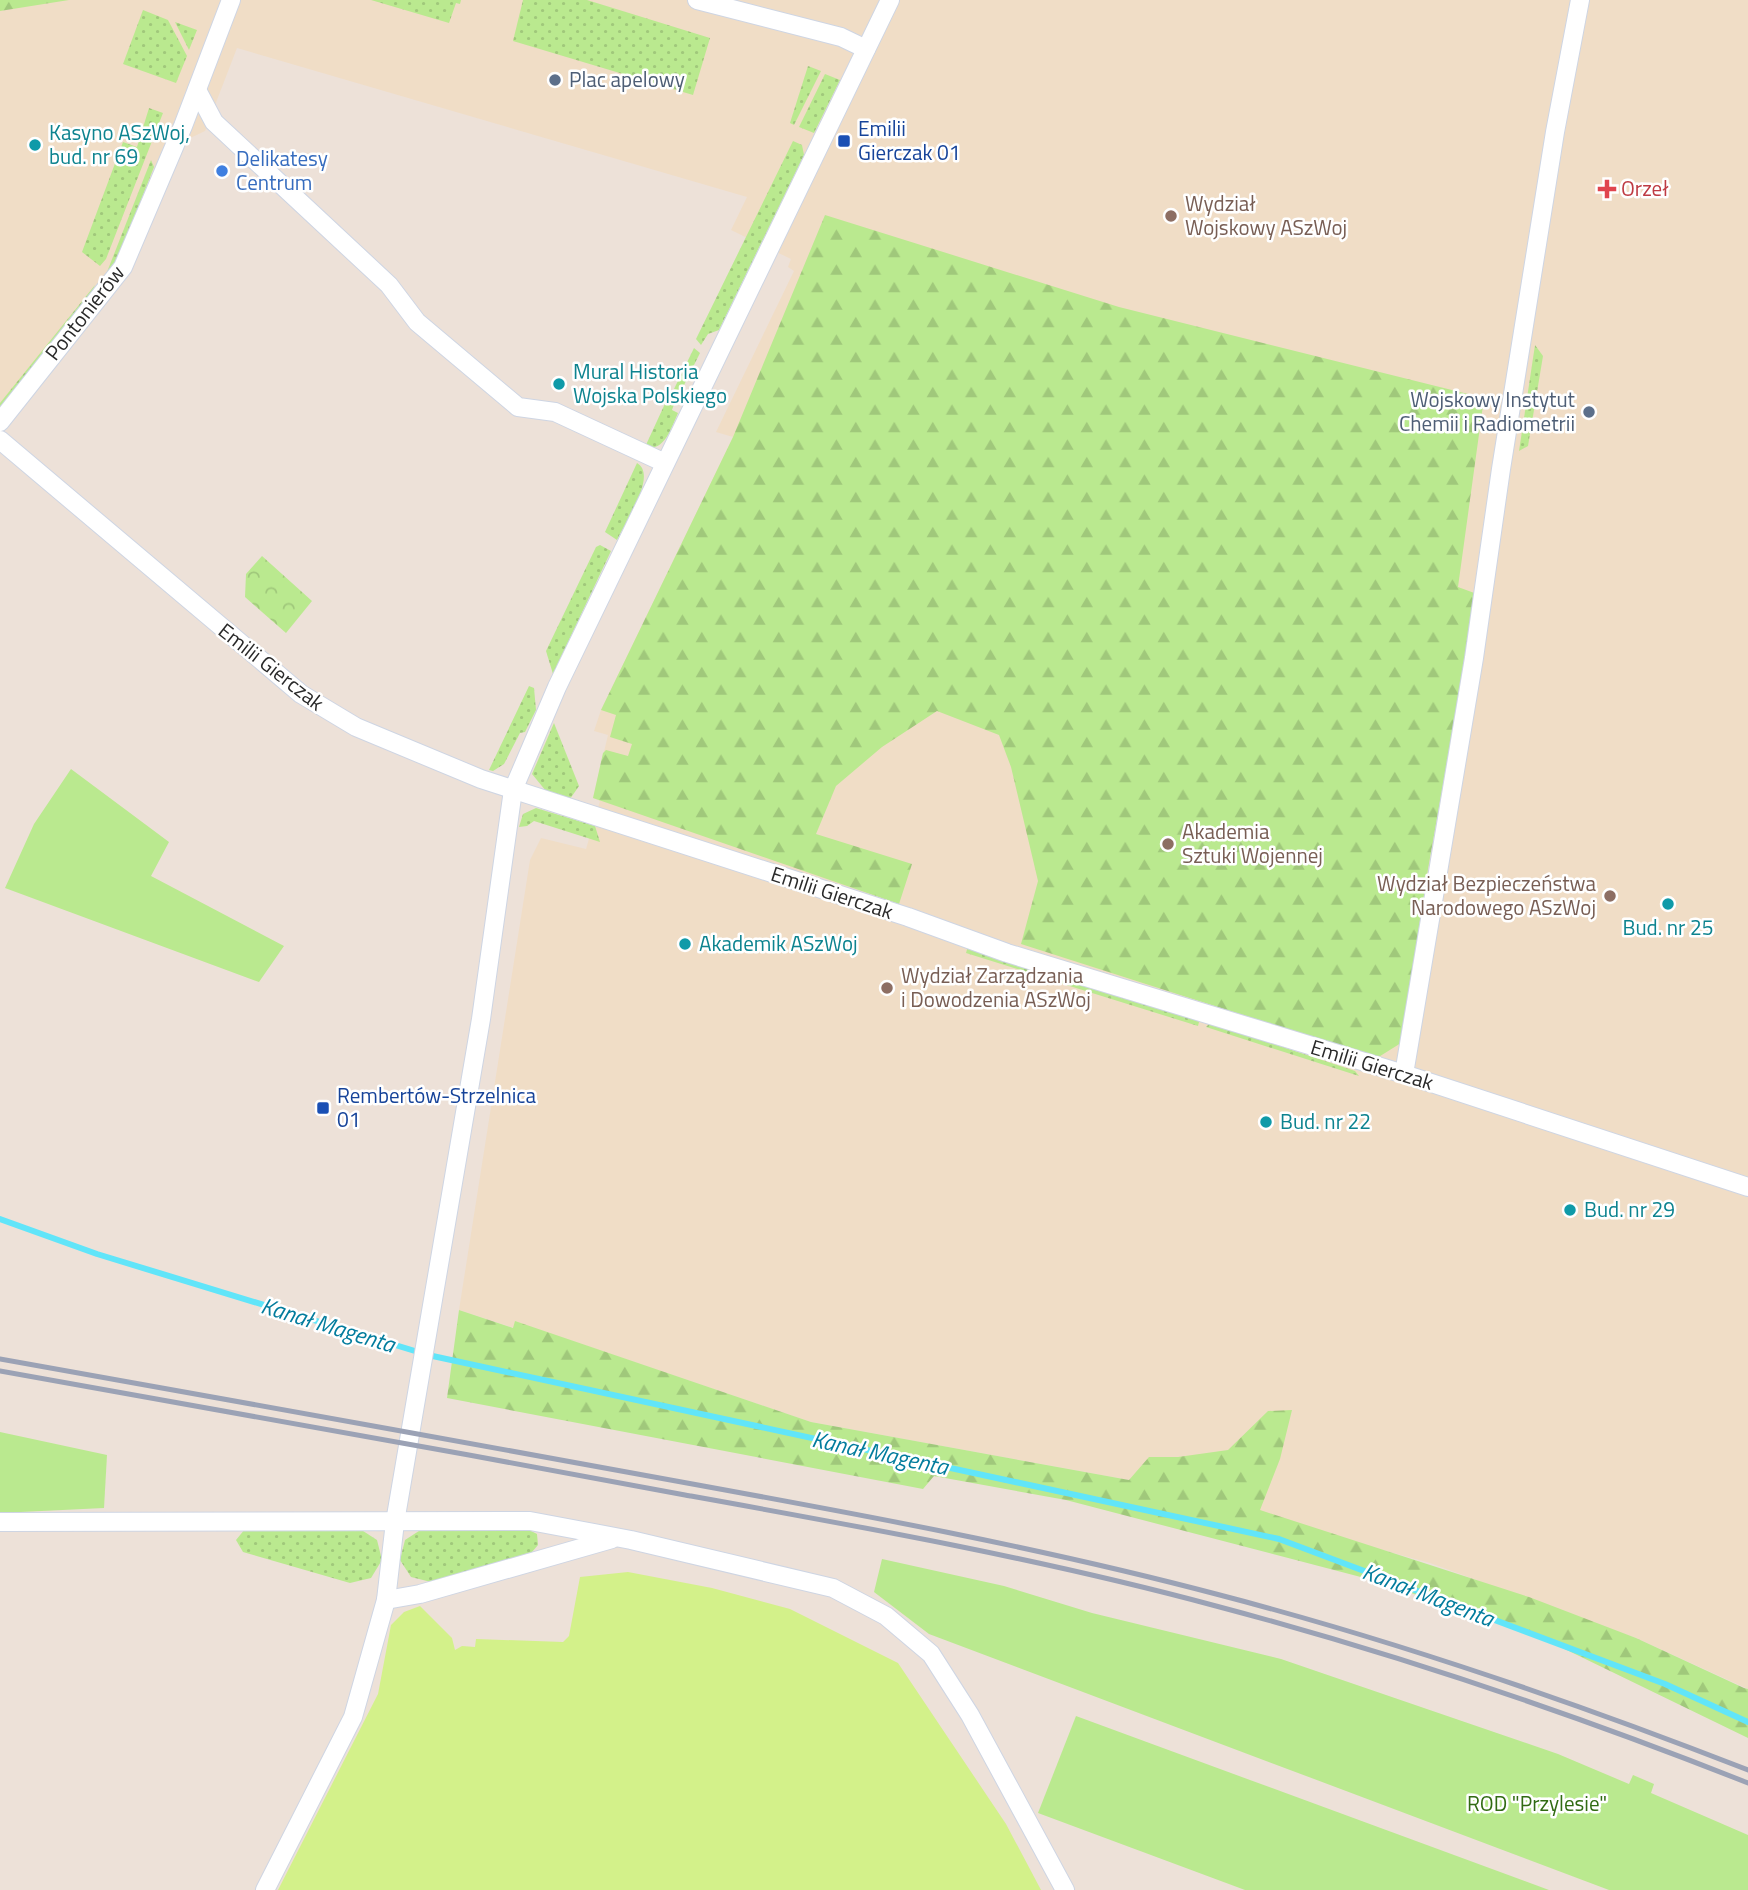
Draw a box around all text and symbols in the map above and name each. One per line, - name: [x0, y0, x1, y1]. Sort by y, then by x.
- place label: Plac apelowy: [569, 63, 685, 95]
- marker: Plac apelowy: [547, 72, 563, 88]
- place label: Emilii Gierczak 01: [858, 112, 961, 168]
- place label: Kasyno ASzWoj, bud. nr 69: [49, 116, 190, 172]
- marker: Emilii Gierczak 01: [836, 133, 852, 149]
- marker: Kasyno ASzWoj, bud. nr 69: [27, 137, 43, 153]
- place label: Delikatesy Centrum: [236, 142, 328, 198]
- marker: Delikatesy Centrum: [214, 163, 230, 179]
- place label: Orzeł: [1621, 172, 1669, 204]
- marker: Orzeł: [1599, 181, 1615, 197]
- place label: Wydział Wojskowy ASzWoj: [1185, 187, 1347, 243]
- marker: Wydział Wojskowy ASzWoj: [1163, 208, 1179, 224]
- street label: Pontonierów: [37, 258, 132, 367]
- place label: Mural Historia Wojska Polskiego: [573, 355, 727, 411]
- marker: Mural Historia Wojska Polskiego: [551, 376, 567, 392]
- place label: Wojskowy Instytut Chemii i Radiometrii: [1399, 383, 1576, 439]
- marker: Wojskowy Instytut Chemii i Radiometrii: [1581, 404, 1597, 420]
- street label: Emilii Gierczak: [212, 615, 331, 718]
- place label: Akademia Sztuki Wojennej: [1182, 815, 1323, 871]
- marker: Akademia Sztuki Wojennej: [1160, 836, 1176, 852]
- street label: Emilii Gierczak: [767, 857, 898, 927]
- place label: Wydział Bezpieczeństwa Narodowego ASzWoj: [1377, 867, 1596, 923]
- marker: Wydział Bezpieczeństwa Narodowego ASzWoj: [1602, 888, 1618, 904]
- marker: Bud. nr 25: [1660, 896, 1676, 912]
- place label: Bud. nr 25: [1622, 911, 1714, 943]
- place label: Akademik ASzWoj: [699, 927, 858, 959]
- marker: Akademik ASzWoj: [677, 936, 693, 952]
- place label: Wydział Zarządzania i Dowodzenia ASzWoj: [901, 959, 1091, 1015]
- marker: Wydział Zarządzania i Dowodzenia ASzWoj: [879, 980, 895, 996]
- street label: Emilii Gierczak: [1307, 1030, 1438, 1098]
- place label: Rembertów-Strzelnica 01: [337, 1079, 536, 1135]
- marker: Rembertów-Strzelnica 01: [315, 1100, 331, 1116]
- place label: Bud. nr 22: [1280, 1105, 1371, 1137]
- marker: Bud. nr 22: [1258, 1114, 1274, 1130]
- place label: Bud. nr 29: [1584, 1193, 1675, 1225]
- marker: Bud. nr 29: [1562, 1202, 1578, 1218]
- water label: Kanał Magenta: [257, 1288, 401, 1362]
- water label: Kanał Magenta: [809, 1421, 953, 1484]
- water label: Kanał Magenta: [1357, 1553, 1500, 1636]
- park label: ROD "Przylesie": [1467, 1787, 1607, 1819]

